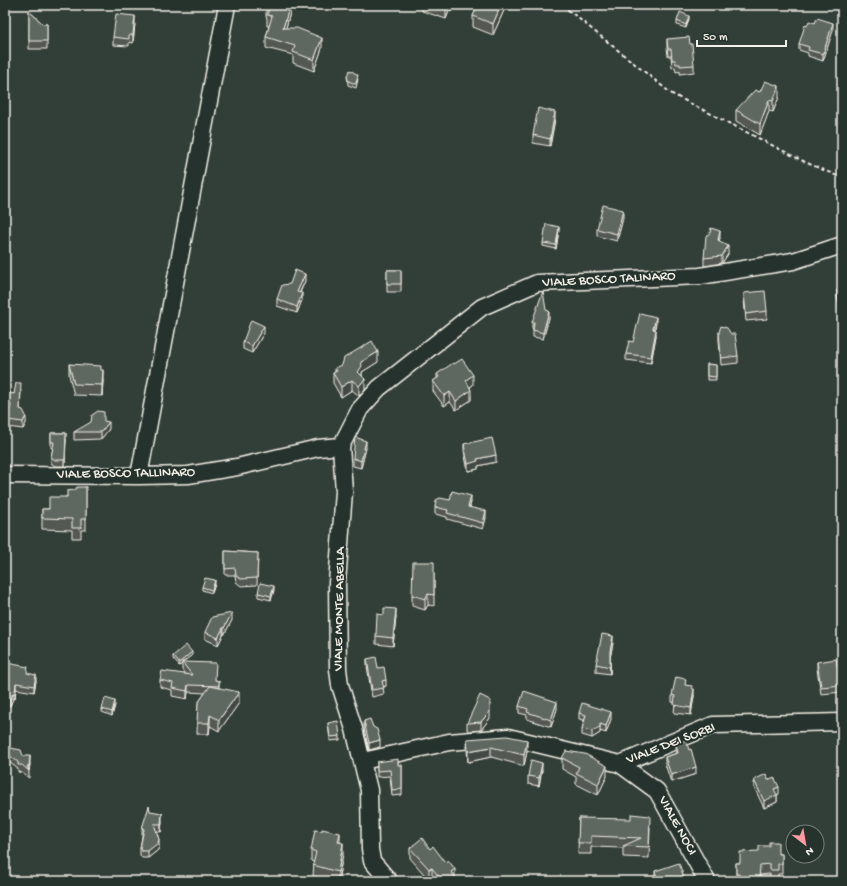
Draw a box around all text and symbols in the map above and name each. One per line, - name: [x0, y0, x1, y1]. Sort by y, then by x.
- scale bar: [697, 22, 786, 48]
- text: 50 m: [703, 31, 728, 45]
- street label: VIALE BOSCO TALINARO: [541, 268, 677, 292]
- street label: VIALE BOSCO TALLINARO: [56, 464, 196, 484]
- street label: VIALE MONTE ABELLA: [330, 546, 350, 672]
- street label: VIALE DEI SORBI: [623, 719, 718, 769]
- street label: VIALE NOCI: [653, 793, 700, 859]
- north arrow: [785, 824, 825, 864]
- text: N: [803, 844, 815, 858]

